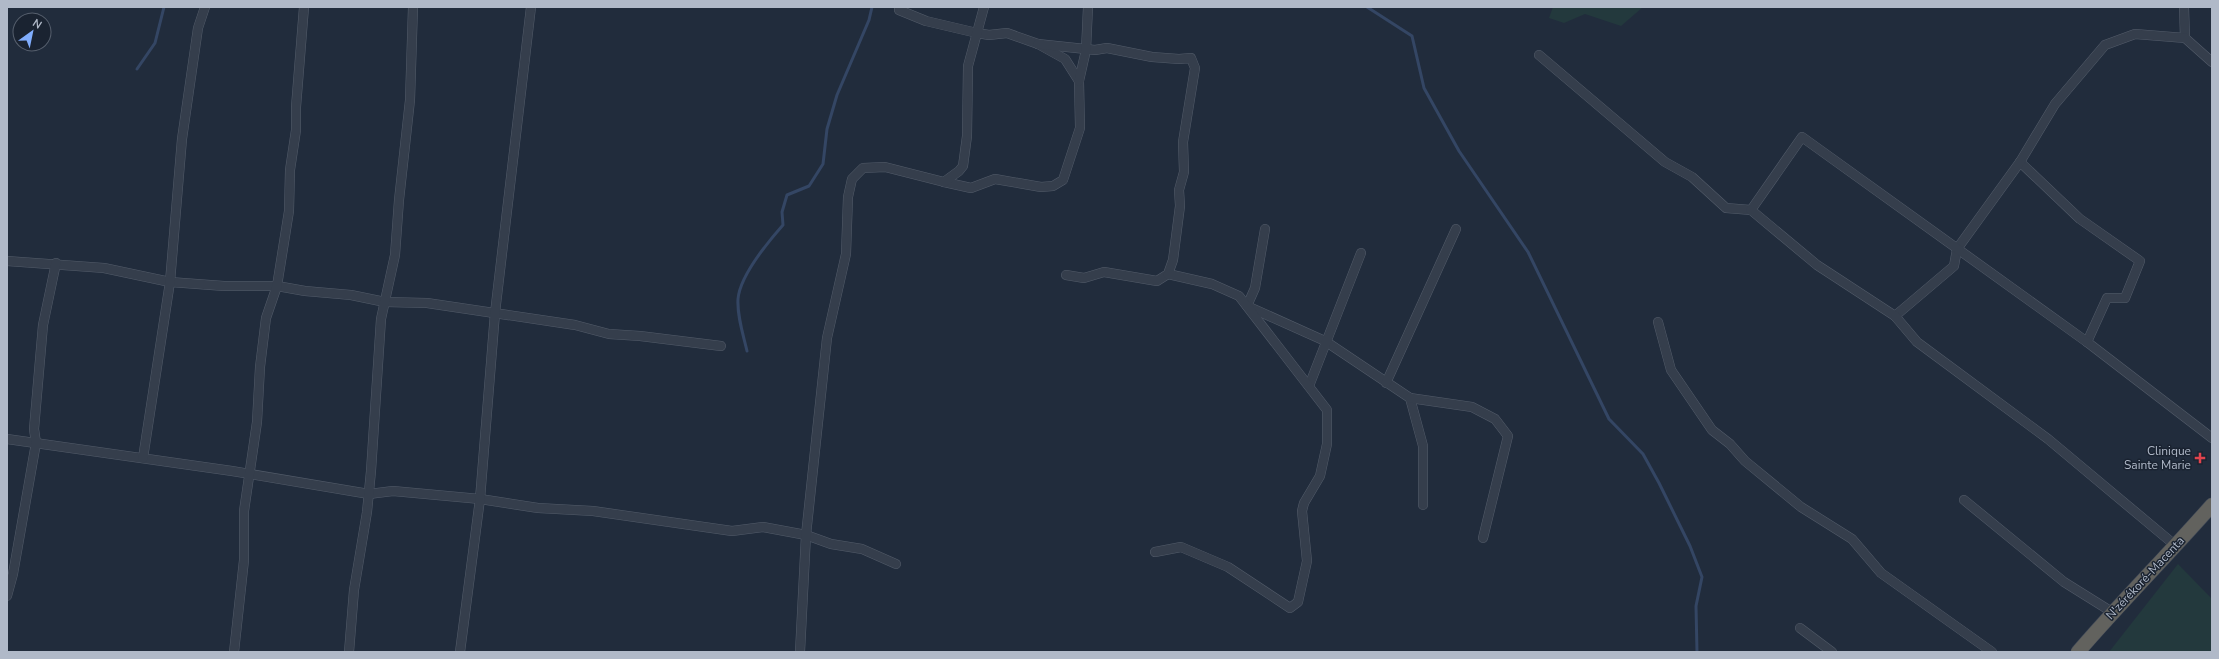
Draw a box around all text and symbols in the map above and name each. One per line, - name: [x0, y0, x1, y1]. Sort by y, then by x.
- north arrow: [12, 12, 52, 52]
- text: N: [30, 16, 45, 33]
- place label: Clinique Sainte Marie: [2124, 443, 2191, 473]
- marker: Clinique Sainte Marie: [2194, 452, 2206, 464]
- street label: N'zérékoré-Macenta: [2102, 533, 2188, 623]

